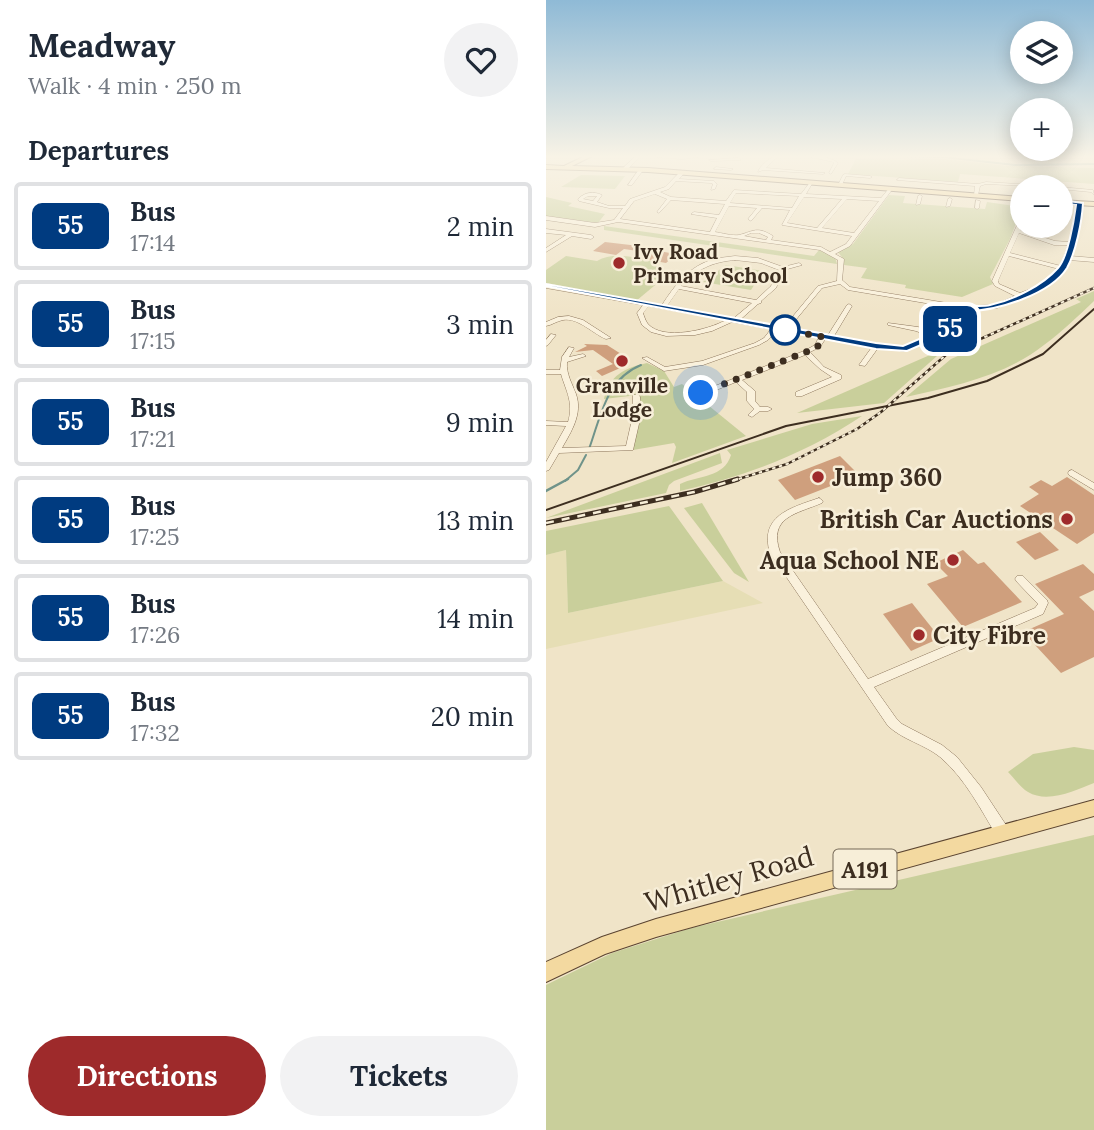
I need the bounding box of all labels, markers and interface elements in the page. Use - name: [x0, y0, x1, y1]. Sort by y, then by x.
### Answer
- map controls: [1010, 21, 1073, 238]
- button: layers: [1010, 21, 1073, 84]
- button: heart: [444, 23, 518, 97]
- text: Meadway: [28, 24, 175, 66]
- text: Walk · 4 min · 250 m: [28, 71, 241, 100]
- button: +: [1010, 98, 1073, 161]
- text: Departures: [28, 134, 169, 167]
- button: −: [1010, 175, 1073, 238]
- text: Bus: [130, 195, 176, 228]
- text: 55: [58, 210, 83, 241]
- text: 2 min: [447, 210, 514, 243]
- text: 17:14: [130, 228, 176, 257]
- place label: Ivy Road Primary School: [633, 238, 788, 289]
- marker: Ivy Road Primary School: [611, 255, 627, 271]
- text: Bus: [130, 293, 176, 326]
- line badge: 55: [918, 306, 982, 352]
- text: 55: [58, 308, 83, 339]
- text: 3 min: [446, 308, 514, 341]
- text: 55: [937, 313, 963, 344]
- unlabelled marker: [770, 315, 800, 345]
- text: 17:15: [130, 326, 176, 355]
- marker: Granville Lodge: [614, 353, 630, 369]
- place label: Granville Lodge: [576, 372, 668, 423]
- your location: [683, 375, 718, 410]
- text: Bus: [130, 391, 176, 424]
- text: 55: [58, 406, 83, 437]
- text: 9 min: [446, 406, 514, 439]
- text: 17:21: [130, 424, 175, 453]
- place label: Jump 360: [832, 462, 942, 493]
- marker: Jump 360: [810, 469, 826, 485]
- text: Bus: [130, 489, 176, 522]
- text: 55: [58, 504, 83, 535]
- text: 13 min: [437, 504, 514, 537]
- place label: British Car Auctions: [820, 504, 1053, 535]
- marker: British Car Auctions: [1059, 511, 1075, 527]
- text: 17:25: [130, 522, 180, 551]
- place label: Aqua School NE: [760, 545, 939, 576]
- marker: Aqua School NE: [945, 552, 961, 568]
- text: Bus: [130, 587, 176, 620]
- text: 55: [58, 602, 83, 633]
- text: 14 min: [437, 602, 514, 635]
- text: 17:26: [130, 620, 180, 649]
- place label: City Fibre: [933, 620, 1046, 651]
- marker: City Fibre: [911, 627, 927, 643]
- text: Bus: [130, 685, 176, 718]
- text: 55: [58, 700, 83, 731]
- text: 20 min: [431, 700, 514, 733]
- text: 17:32: [130, 718, 180, 747]
- street label: Whitley Road: [640, 838, 818, 920]
- road number: A191: [834, 849, 896, 888]
- button: Directions: [28, 1036, 266, 1116]
- button: Tickets: [280, 1036, 518, 1116]

